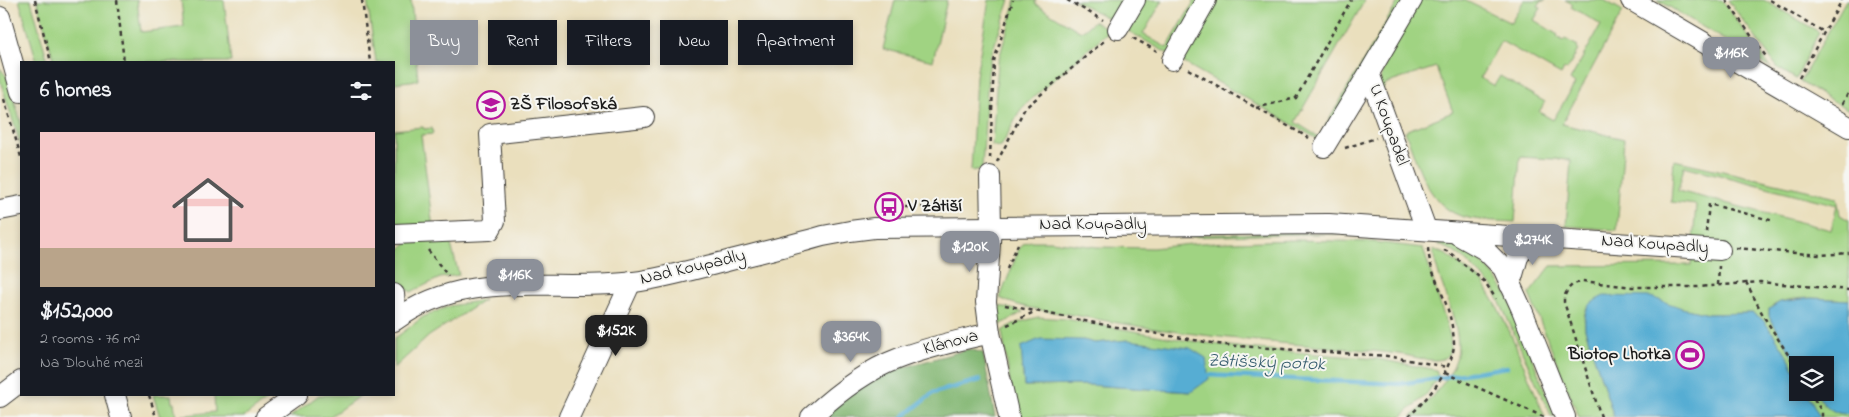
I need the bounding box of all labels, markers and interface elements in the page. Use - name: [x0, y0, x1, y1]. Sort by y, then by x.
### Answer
- chip: Buy: [410, 20, 478, 65]
- chip: Rent: [488, 20, 557, 65]
- chip: Filters: [567, 20, 650, 65]
- chip: New: [660, 20, 728, 65]
- chip: Apartment: [738, 20, 853, 65]
- pin: $116K: [1696, 36, 1766, 79]
- text: $116K: [1714, 41, 1748, 65]
- text: 6 homes: [40, 76, 112, 106]
- icon: filters: [347, 77, 375, 105]
- street label: U Koupadel: [1361, 81, 1415, 169]
- school or university icon: ZŠ Filosofská: [476, 90, 506, 120]
- place label: ZŠ Filosofská: [510, 92, 617, 118]
- icon: home: [163, 165, 253, 255]
- bus stop icon: V Zátiší: [874, 192, 904, 222]
- place label: V Zátiší: [907, 194, 963, 220]
- street label: Nad Koupadly: [1039, 212, 1147, 238]
- pin: $274K: [1498, 224, 1568, 266]
- text: $274K: [1514, 228, 1552, 252]
- street label: Nad Koupadly: [1600, 228, 1710, 262]
- pin: $120K: [935, 230, 1005, 273]
- text: $120K: [951, 235, 989, 259]
- street label: Nad Koupadly: [638, 243, 748, 293]
- pin: $116K: [480, 258, 550, 301]
- text: $116K: [498, 263, 532, 287]
- text: $152,000: [40, 297, 113, 327]
- pin: $152K: [581, 314, 651, 357]
- text: $152K: [596, 319, 636, 343]
- pin: $364K: [816, 320, 886, 363]
- street label: Klánova: [921, 323, 981, 363]
- text: $364K: [832, 325, 870, 349]
- text: 2 rooms · 76 m²: [40, 327, 140, 351]
- sports icon: Biotop Lhotka: [1675, 340, 1705, 370]
- place label: Biotop Lhotka: [1567, 342, 1671, 368]
- water label: Zátišský potok: [1207, 347, 1326, 379]
- text: Na Dlouhé mezi: [40, 351, 143, 375]
- map controls: [1789, 356, 1834, 401]
- button: layers: [1789, 356, 1834, 401]

